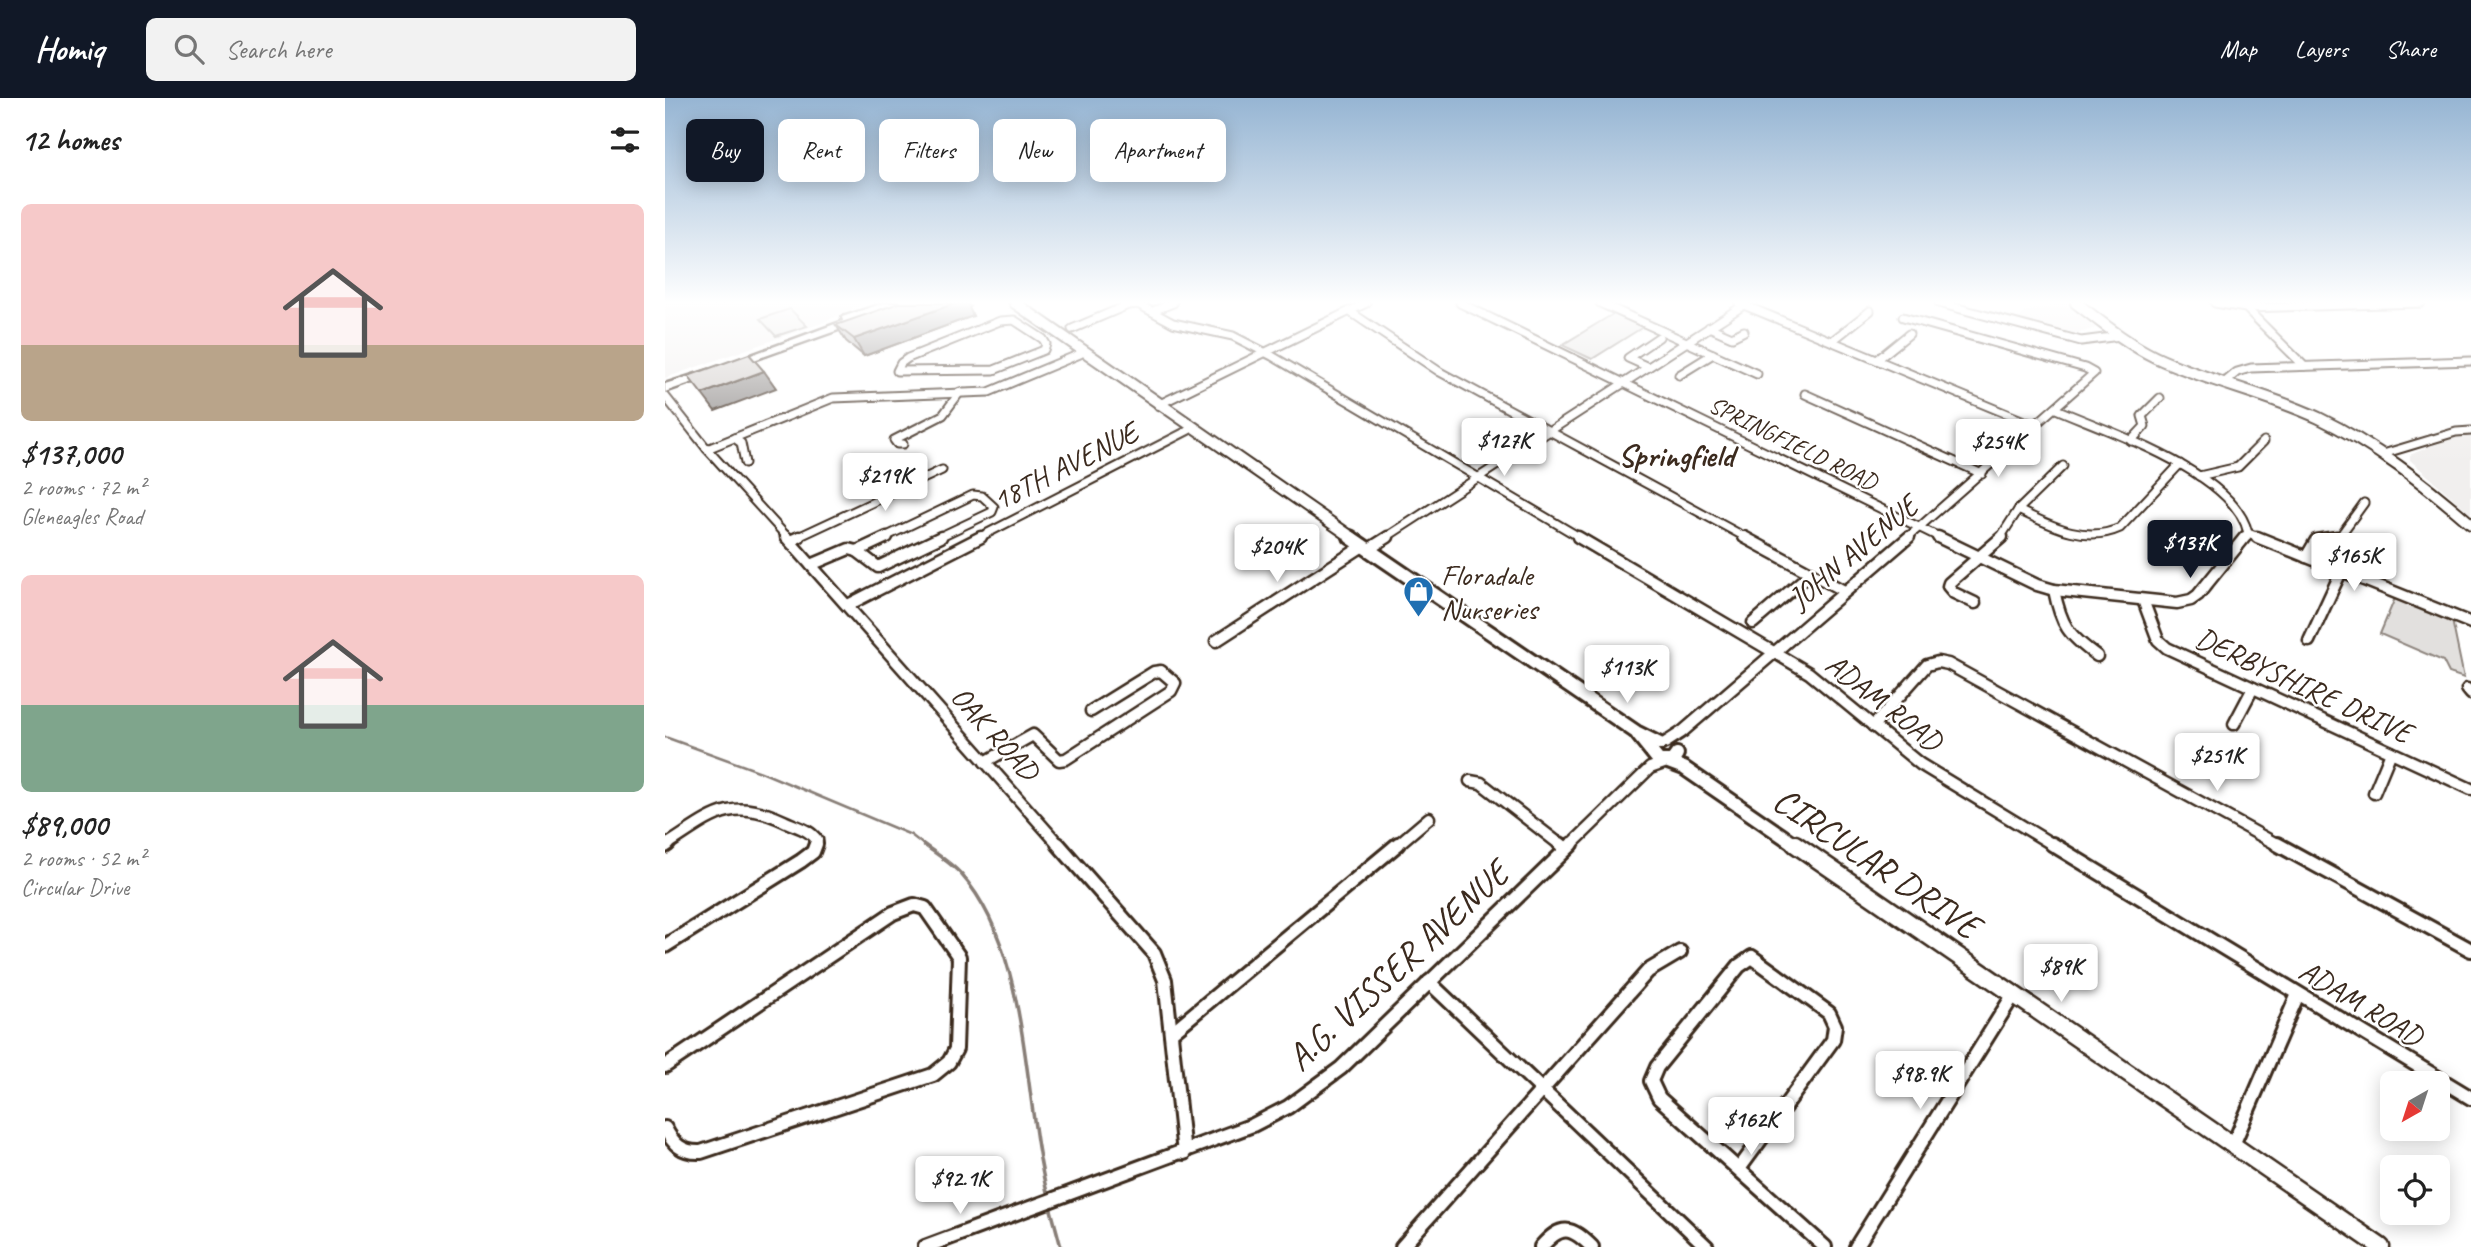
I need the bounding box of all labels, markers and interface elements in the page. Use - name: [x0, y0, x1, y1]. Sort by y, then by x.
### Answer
- search box: [146, 18, 636, 81]
- text: Homiq: [35, 28, 104, 70]
- icon: search: [170, 30, 208, 68]
- text: Search here: [226, 33, 331, 66]
- text: Map: [2220, 34, 2257, 64]
- text: Layers: [2295, 34, 2348, 64]
- text: Share: [2386, 34, 2436, 64]
- chip: Buy: [686, 119, 764, 182]
- chip: Rent: [778, 119, 865, 182]
- chip: Filters: [879, 119, 979, 182]
- chip: New: [993, 119, 1076, 182]
- chip: Apartment: [1090, 119, 1226, 182]
- text: 12 homes: [21, 121, 119, 159]
- icon: filters: [606, 121, 644, 159]
- icon: home: [270, 250, 396, 376]
- street label: SPRINGFIELD ROAD: [1704, 389, 1884, 498]
- street label: 18TH AVENUE: [986, 411, 1148, 519]
- pin: $127K: [1455, 418, 1553, 478]
- pin: $254K: [1949, 420, 2047, 479]
- text: $127K: [1478, 426, 1531, 455]
- text: $254K: [1972, 427, 2024, 456]
- text: $137,000: [21, 435, 121, 473]
- district label: Springfield: [1618, 435, 1739, 476]
- pin: $219K: [836, 454, 934, 513]
- text: $219K: [859, 461, 911, 490]
- text: 2 rooms · 72 m²: [21, 473, 145, 502]
- street label: JOHN AVENUE: [1779, 485, 1928, 618]
- text: Gleneagles Road: [21, 502, 143, 531]
- pin: $137K: [2141, 520, 2239, 580]
- pin: $204K: [1228, 524, 1326, 584]
- text: $137K: [2164, 528, 2217, 557]
- text: $204K: [1250, 532, 1304, 561]
- pin: $165K: [2305, 533, 2403, 593]
- text: $165K: [2327, 541, 2381, 570]
- place label: Floradale Nurseries: [1441, 556, 1540, 628]
- shop icon: Floradale Nurseries: [1401, 575, 1435, 619]
- street label: DERBYSHIRE DRIVE: [2190, 618, 2421, 753]
- icon: home: [270, 621, 396, 747]
- street label: ADAM ROAD: [1818, 645, 1952, 761]
- pin: $113K: [1578, 646, 1676, 705]
- text: $113K: [1600, 653, 1654, 682]
- street label: OAK ROAD: [943, 678, 1049, 790]
- pin: $251K: [2168, 734, 2266, 793]
- text: $251K: [2191, 741, 2243, 770]
- street label: CIRCULAR DRIVE: [1764, 776, 1993, 952]
- text: $89,000: [21, 806, 108, 844]
- text: 2 rooms · 52 m²: [21, 844, 145, 873]
- street label: A.G. VISSER AVENUE: [1276, 847, 1522, 1081]
- text: Circular Drive: [21, 873, 129, 902]
- pin: $89K: [2020, 944, 2102, 1004]
- street label: ADAM ROAD: [2292, 951, 2432, 1056]
- text: $89K: [2040, 952, 2082, 981]
- pin: $98.9K: [1863, 1052, 1977, 1111]
- text: $98.9K: [1891, 1059, 1949, 1088]
- north arrow: [2380, 1071, 2450, 1141]
- map controls: [2380, 1071, 2450, 1225]
- pin: $162K: [1702, 1098, 1800, 1157]
- text: $162K: [1724, 1105, 1778, 1134]
- button: locate: [2380, 1155, 2450, 1225]
- pin: $92.1K: [903, 1156, 1017, 1216]
- text: $92.1K: [931, 1164, 989, 1193]

